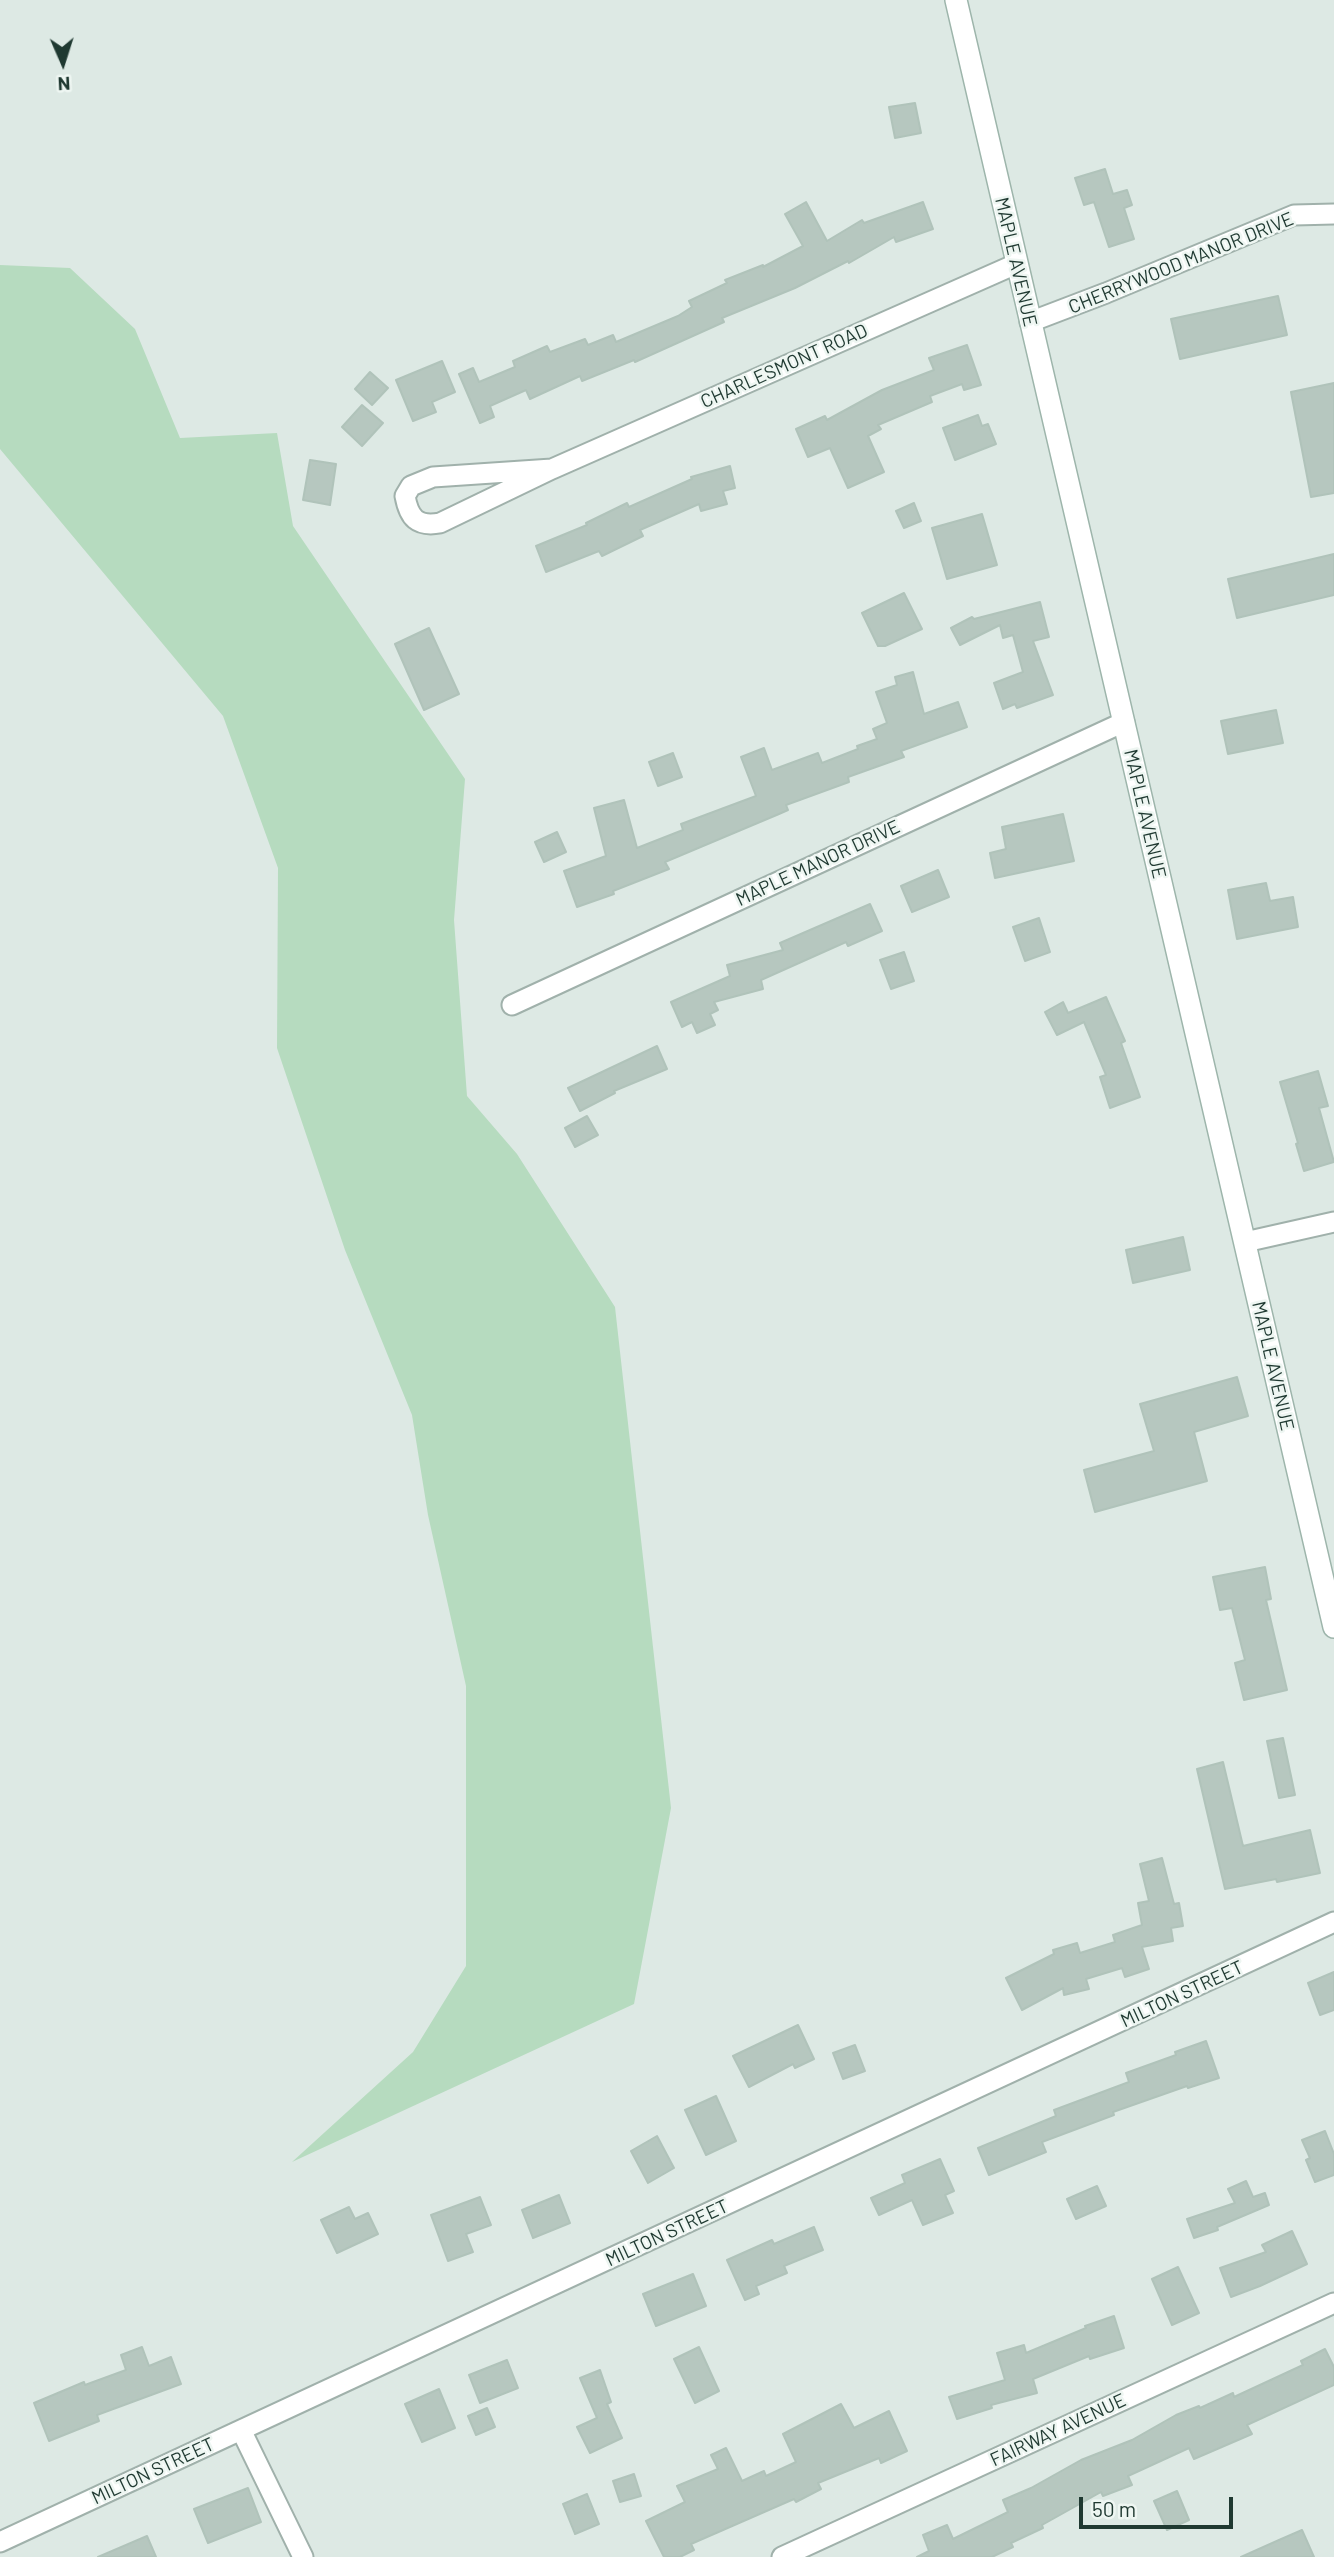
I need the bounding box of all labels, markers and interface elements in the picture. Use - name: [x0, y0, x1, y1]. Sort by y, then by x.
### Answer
- north arrow: [28, 28, 98, 98]
- text: N: [57, 73, 71, 96]
- street label: MAPLE AVENUE: [990, 195, 1042, 329]
- street label: CHERRYWOOD MANOR DRIVE: [1065, 207, 1297, 319]
- street label: CHARLESMONT ROAD: [697, 319, 871, 413]
- street label: MAPLE AVENUE: [1119, 747, 1171, 881]
- street label: MAPLE MANOR DRIVE: [732, 815, 904, 911]
- street label: MAPLE AVENUE: [1247, 1299, 1299, 1433]
- street label: MILTON STREET: [1117, 1956, 1247, 2032]
- street label: MILTON STREET: [602, 2195, 732, 2271]
- street label: FAIRWAY AVENUE: [987, 2389, 1129, 2471]
- street label: MILTON STREET: [88, 2433, 218, 2509]
- scale bar: [1082, 2484, 1236, 2528]
- text: 50 m: [1092, 2496, 1136, 2521]

